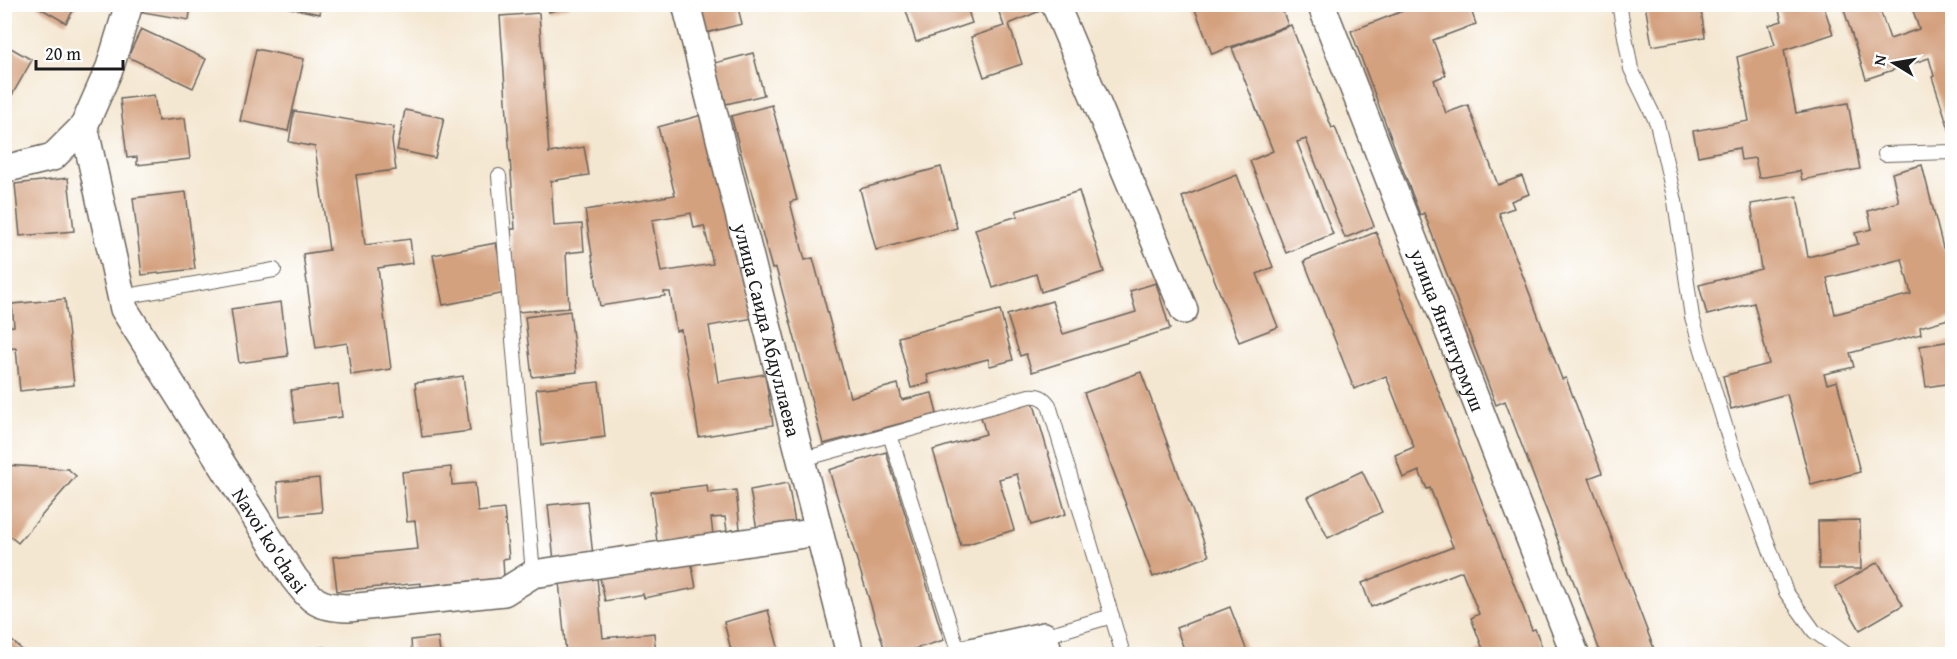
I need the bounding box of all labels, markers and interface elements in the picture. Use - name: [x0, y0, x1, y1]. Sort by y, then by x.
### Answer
- scale bar: [36, 33, 123, 71]
- north arrow: [1864, 33, 1924, 93]
- text: 20 m: [45, 40, 81, 67]
- text: N: [1866, 52, 1892, 68]
- street label: улица Саида Абдуллаева: [727, 219, 809, 440]
- street label: улица Янгитурмуш: [1403, 243, 1493, 416]
- street label: Navoi ko'chasi: [226, 482, 315, 600]

